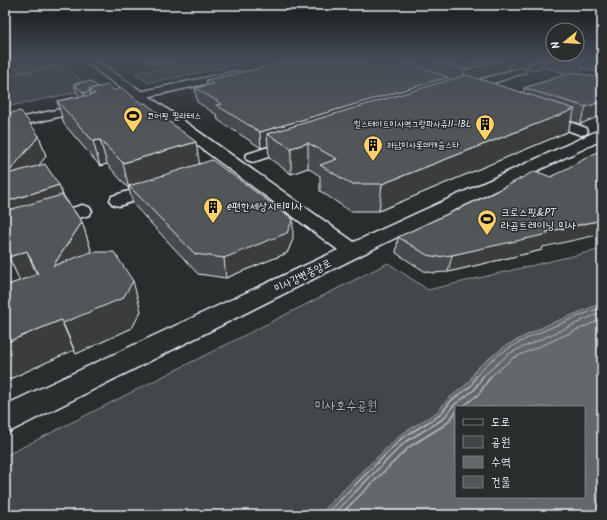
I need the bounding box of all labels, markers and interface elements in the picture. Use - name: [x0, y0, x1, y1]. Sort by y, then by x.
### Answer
- north arrow: [545, 22, 585, 62]
- text: N: [547, 39, 566, 51]
- sports icon: 코어핏 필라테스: [122, 105, 144, 133]
- place label: 코어핏 필라테스: [147, 109, 201, 124]
- building icon: 힐스테이트미사역그랑파사쥬11-1BL: [474, 113, 496, 141]
- place label: 힐스테이트미사역그랑파사쥬11-1BL: [354, 117, 471, 132]
- building icon: 하남미사롯데캐슬스타: [362, 134, 384, 162]
- place label: 하남미사롯데캐슬스타: [387, 138, 460, 153]
- building icon: e편한세상시티미사: [202, 196, 224, 224]
- place label: e편한세상시티미사: [227, 198, 303, 216]
- place label: 크로스핏&PT 라곰트레이닝 미사: [501, 204, 576, 235]
- sports icon: 크로스핏&PT 라곰트레이닝 미사: [476, 208, 498, 236]
- street label: 미사강변중앙로: [271, 254, 335, 298]
- park label: 미사호수공원: [315, 396, 377, 417]
- legend: [455, 406, 585, 498]
- text: 도로: [491, 413, 510, 432]
- text: 공원: [491, 433, 510, 452]
- text: 수역: [491, 453, 511, 472]
- text: 건물: [491, 473, 511, 492]

